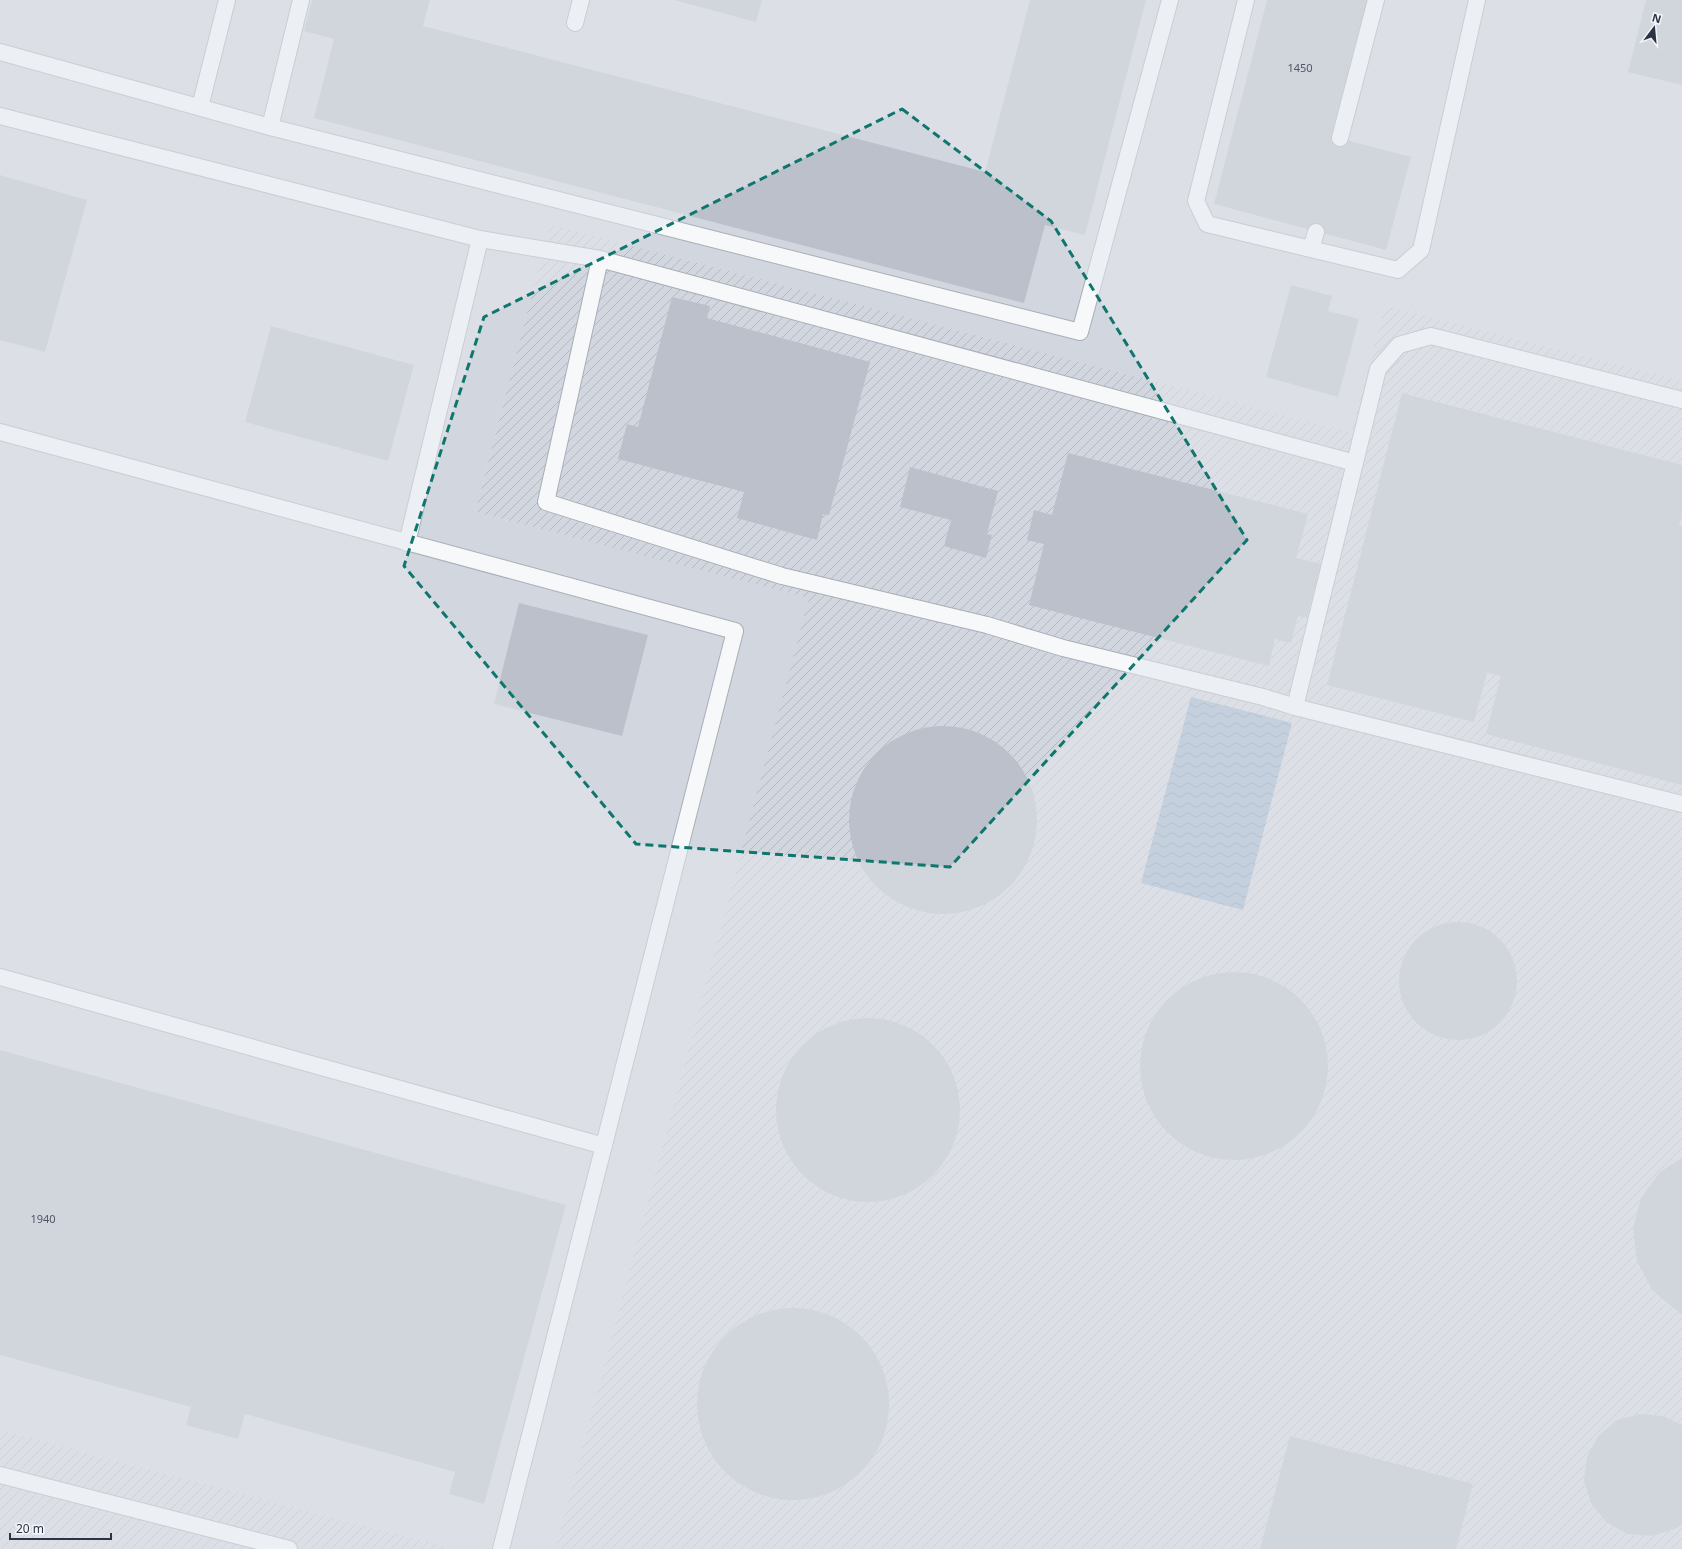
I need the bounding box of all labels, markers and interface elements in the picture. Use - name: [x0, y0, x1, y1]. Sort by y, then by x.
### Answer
- north arrow: [1634, 8, 1674, 48]
- text: N: [1651, 9, 1663, 26]
- house number: 1450: [1287, 60, 1313, 75]
- house number: 1940: [30, 1211, 56, 1226]
- scale bar: [10, 1515, 111, 1541]
- text: 20 m: [16, 1520, 44, 1537]

